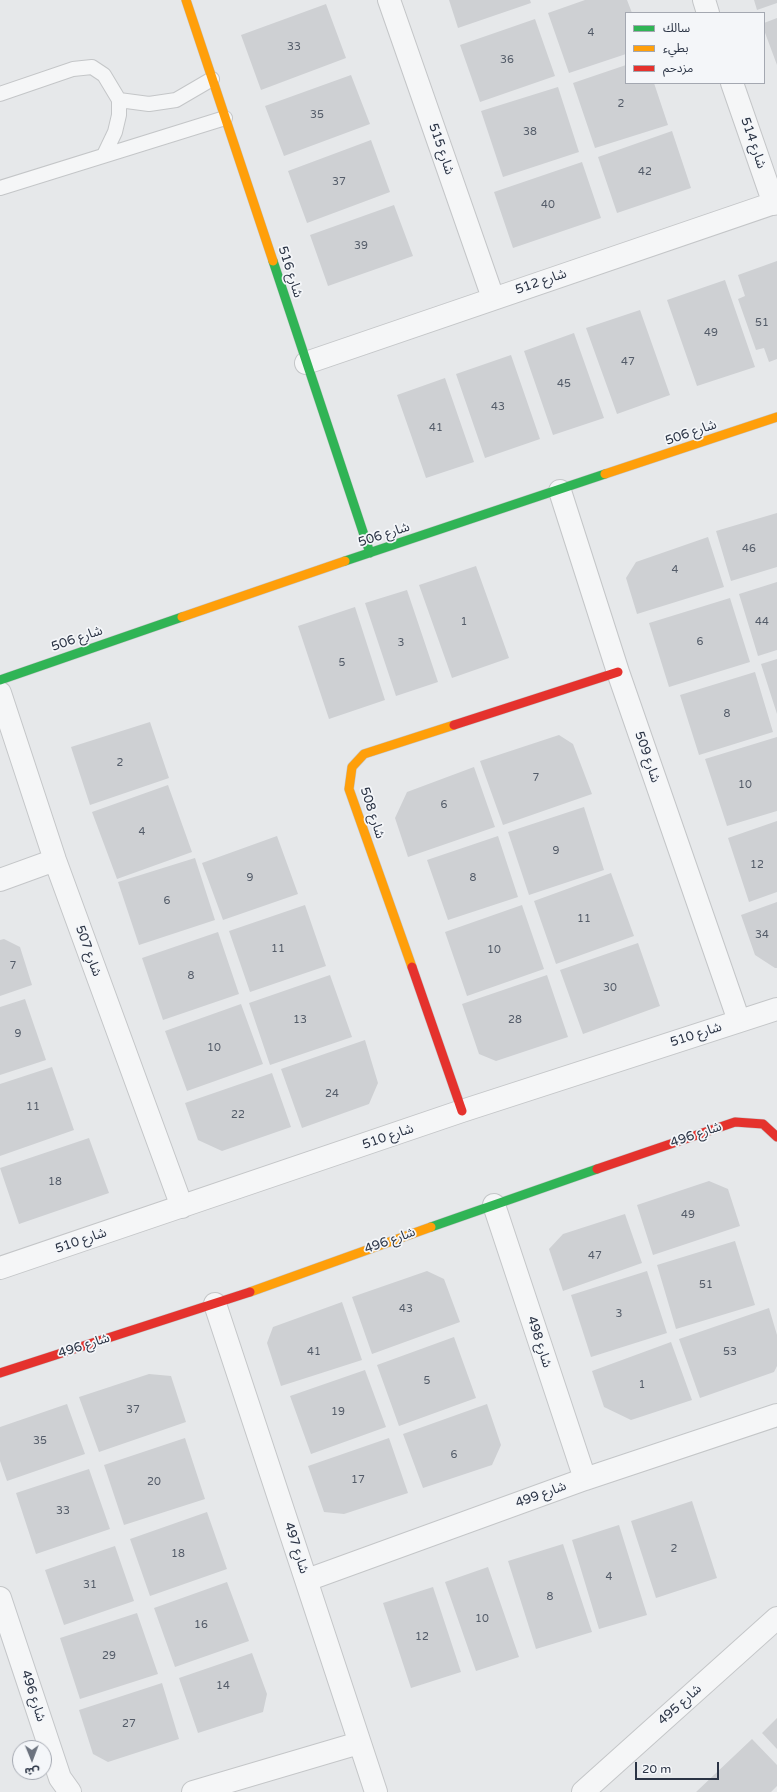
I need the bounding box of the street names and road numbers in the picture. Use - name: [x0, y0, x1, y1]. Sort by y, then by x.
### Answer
- street label: شارع 514: [737, 115, 769, 171]
- street label: شارع 515: [425, 121, 457, 177]
- street label: شارع 516: [274, 244, 306, 300]
- street label: شارع 512: [513, 266, 569, 298]
- street label: شارع 506: [663, 417, 719, 449]
- street label: شارع 506: [356, 519, 412, 551]
- street label: شارع 506: [49, 623, 105, 655]
- street label: شارع 509: [631, 729, 663, 785]
- street label: شارع 508: [356, 785, 388, 841]
- street label: شارع 507: [72, 923, 104, 979]
- street label: شارع 510: [668, 1019, 724, 1051]
- street label: شارع 496: [668, 1119, 724, 1151]
- street label: شارع 510: [360, 1121, 416, 1153]
- street label: شارع 510: [53, 1225, 109, 1257]
- street label: شارع 496: [362, 1225, 418, 1257]
- street label: شارع 498: [523, 1314, 555, 1370]
- street label: شارع 496: [56, 1330, 112, 1362]
- street label: شارع 499: [513, 1479, 569, 1511]
- street label: شارع 497: [280, 1520, 312, 1576]
- street label: شارع 496: [17, 1668, 49, 1724]
- street label: شارع 495: [655, 1681, 705, 1729]

